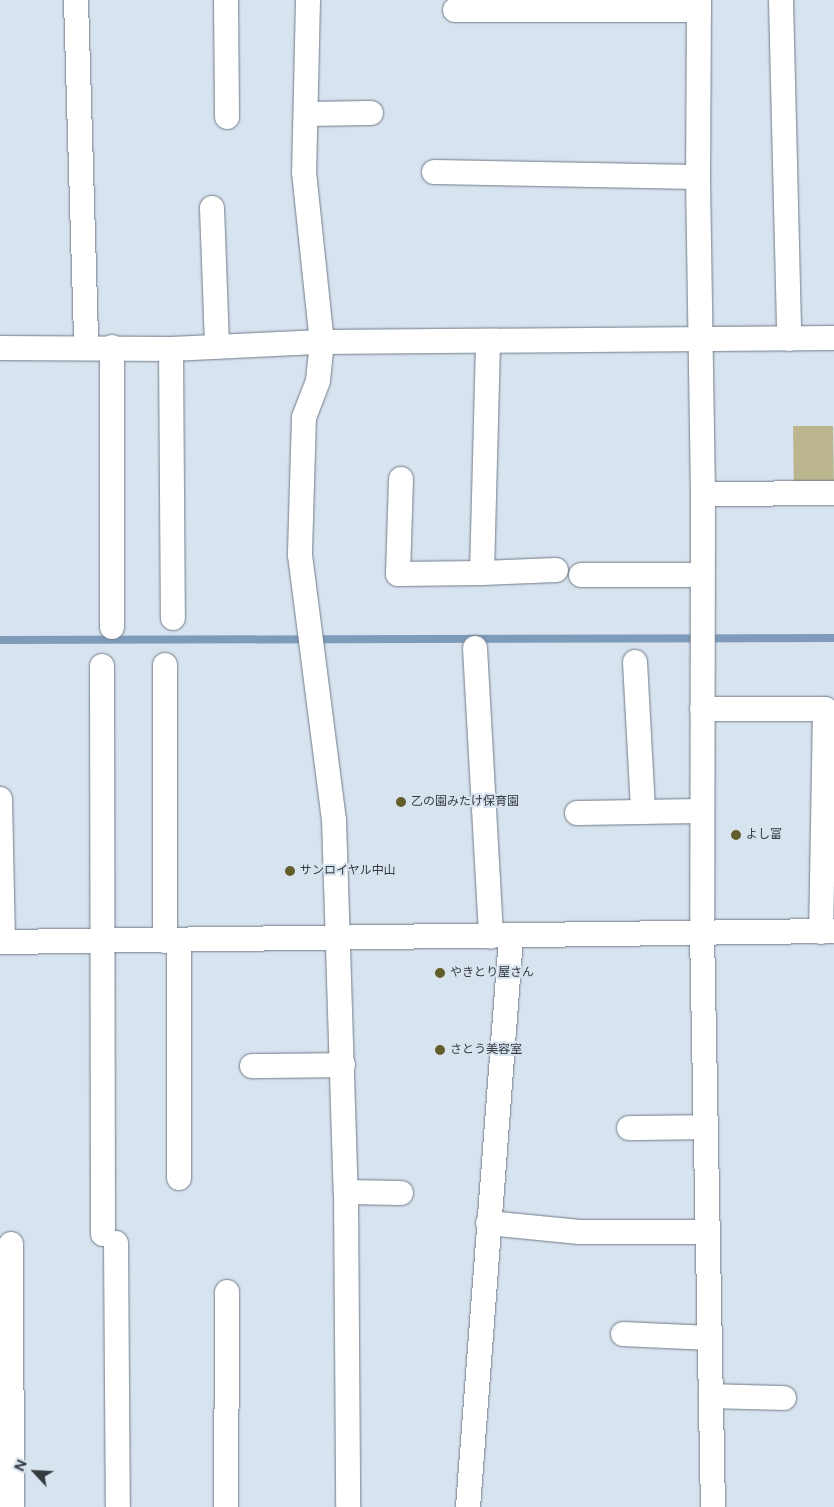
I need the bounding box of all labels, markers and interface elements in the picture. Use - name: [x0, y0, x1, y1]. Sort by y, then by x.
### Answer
- place label: 乙の園みたけ保育園: [411, 795, 519, 809]
- marker: 乙の園みたけ保育園: [395, 796, 407, 808]
- place label: よし富: [746, 828, 782, 842]
- marker: よし富: [730, 829, 742, 841]
- place label: サンロイヤル中山: [300, 864, 396, 878]
- marker: サンロイヤル中山: [284, 865, 296, 877]
- place label: やきとり屋さん: [450, 966, 534, 980]
- marker: やきとり屋さん: [434, 967, 446, 979]
- place label: さとう美容室: [450, 1043, 522, 1057]
- marker: さとう美容室: [434, 1044, 446, 1056]
- north arrow: [10, 1447, 60, 1497]
- text: N: [11, 1457, 31, 1474]

